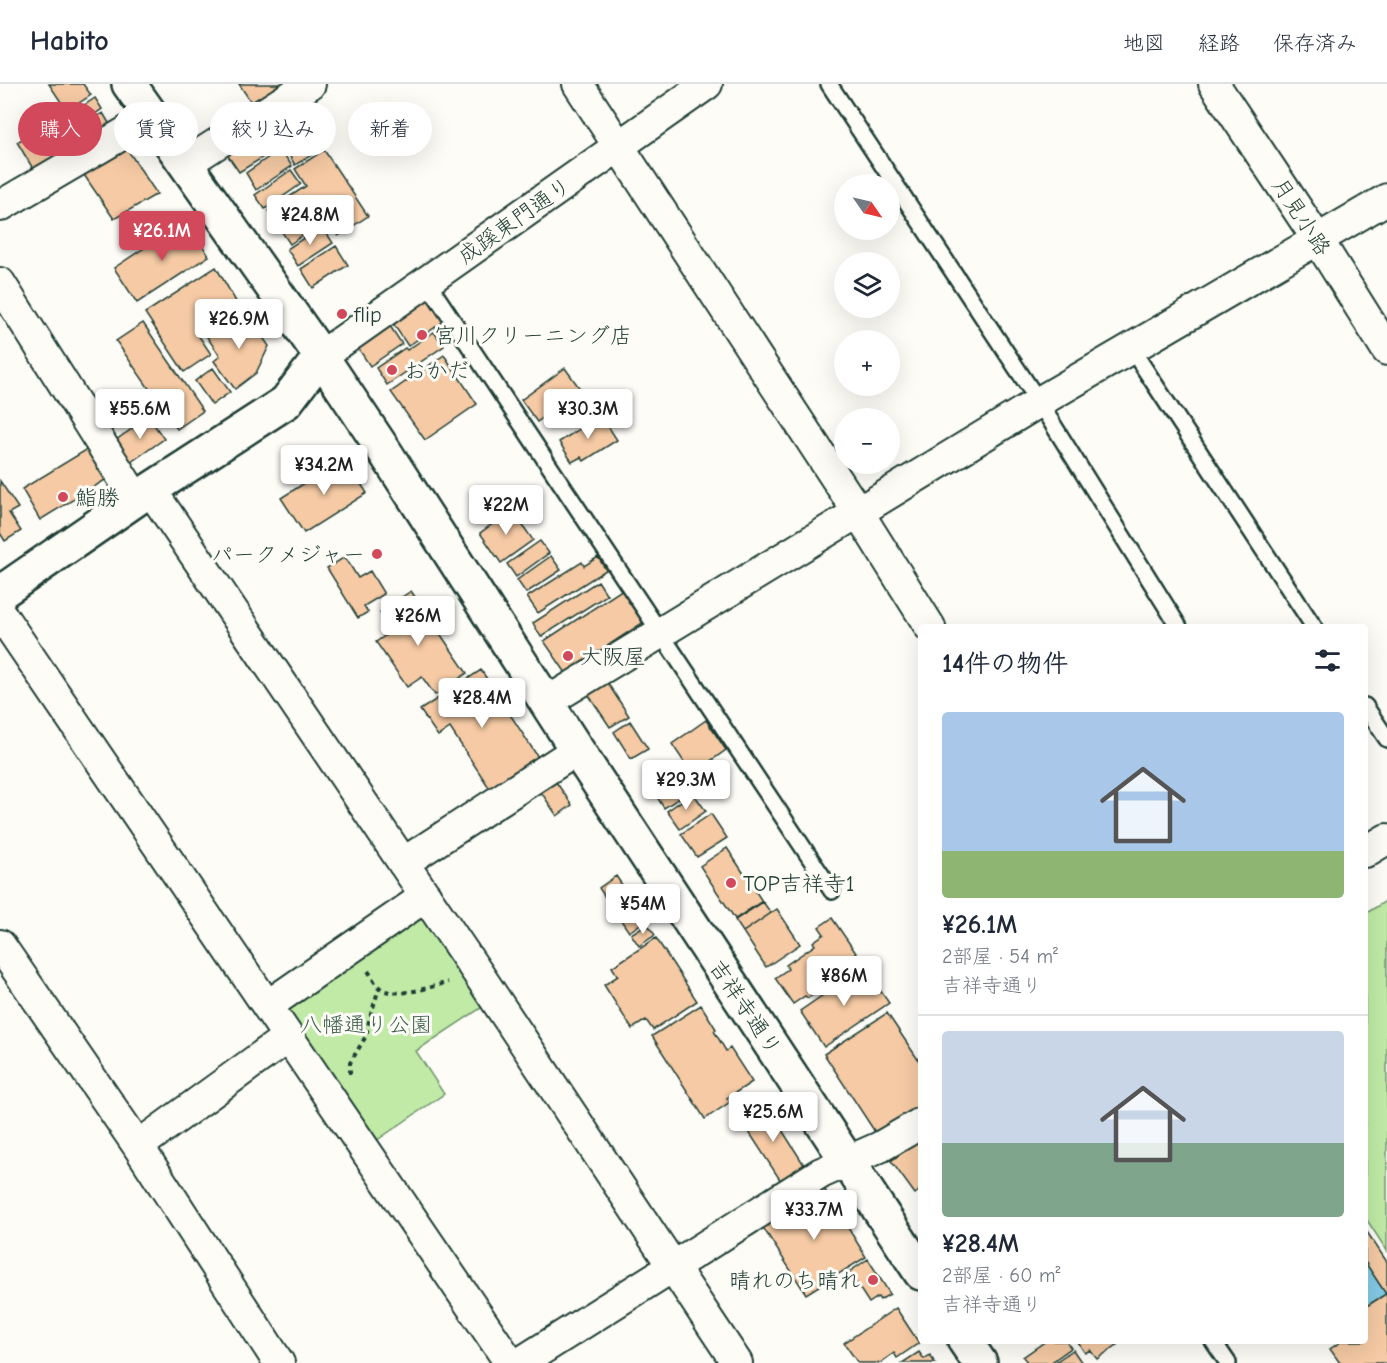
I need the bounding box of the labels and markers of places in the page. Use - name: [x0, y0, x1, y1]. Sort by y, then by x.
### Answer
- pin: ¥24.8M: [261, 195, 359, 246]
- pin: ¥26.1M: [113, 211, 211, 262]
- pin: ¥26.9M: [190, 299, 288, 350]
- place label: flip: [353, 302, 382, 328]
- marker: flip: [335, 307, 349, 321]
- place label: 宮川クリーニング店: [434, 323, 632, 349]
- marker: 宮川クリーニング店: [415, 328, 429, 342]
- place label: おかだ: [404, 358, 470, 384]
- marker: おかだ: [385, 363, 399, 377]
- pin: ¥55.6M: [91, 389, 189, 440]
- pin: ¥30.3M: [539, 389, 637, 440]
- pin: ¥34.2M: [275, 445, 373, 496]
- place label: 鮨勝: [75, 485, 119, 511]
- pin: ¥22M: [470, 485, 542, 536]
- marker: 鮨勝: [56, 490, 70, 504]
- place label: パークメジャー: [211, 542, 365, 568]
- marker: パークメジャー: [370, 547, 384, 561]
- pin: ¥26M: [382, 596, 454, 647]
- place label: 大阪屋: [580, 644, 646, 670]
- marker: 大阪屋: [561, 649, 575, 663]
- pin: ¥28.4M: [433, 678, 531, 729]
- pin: ¥29.3M: [637, 760, 735, 811]
- place label: TOP吉祥寺1: [743, 871, 854, 897]
- marker: TOP吉祥寺1: [724, 876, 738, 890]
- pin: ¥54M: [607, 884, 679, 935]
- pin: ¥86M: [808, 956, 880, 1007]
- pin: ¥25.6M: [724, 1092, 822, 1143]
- pin: ¥33.7M: [765, 1190, 863, 1241]
- place label: 晴れのち晴れ: [729, 1268, 861, 1294]
- marker: 晴れのち晴れ: [866, 1273, 880, 1287]

